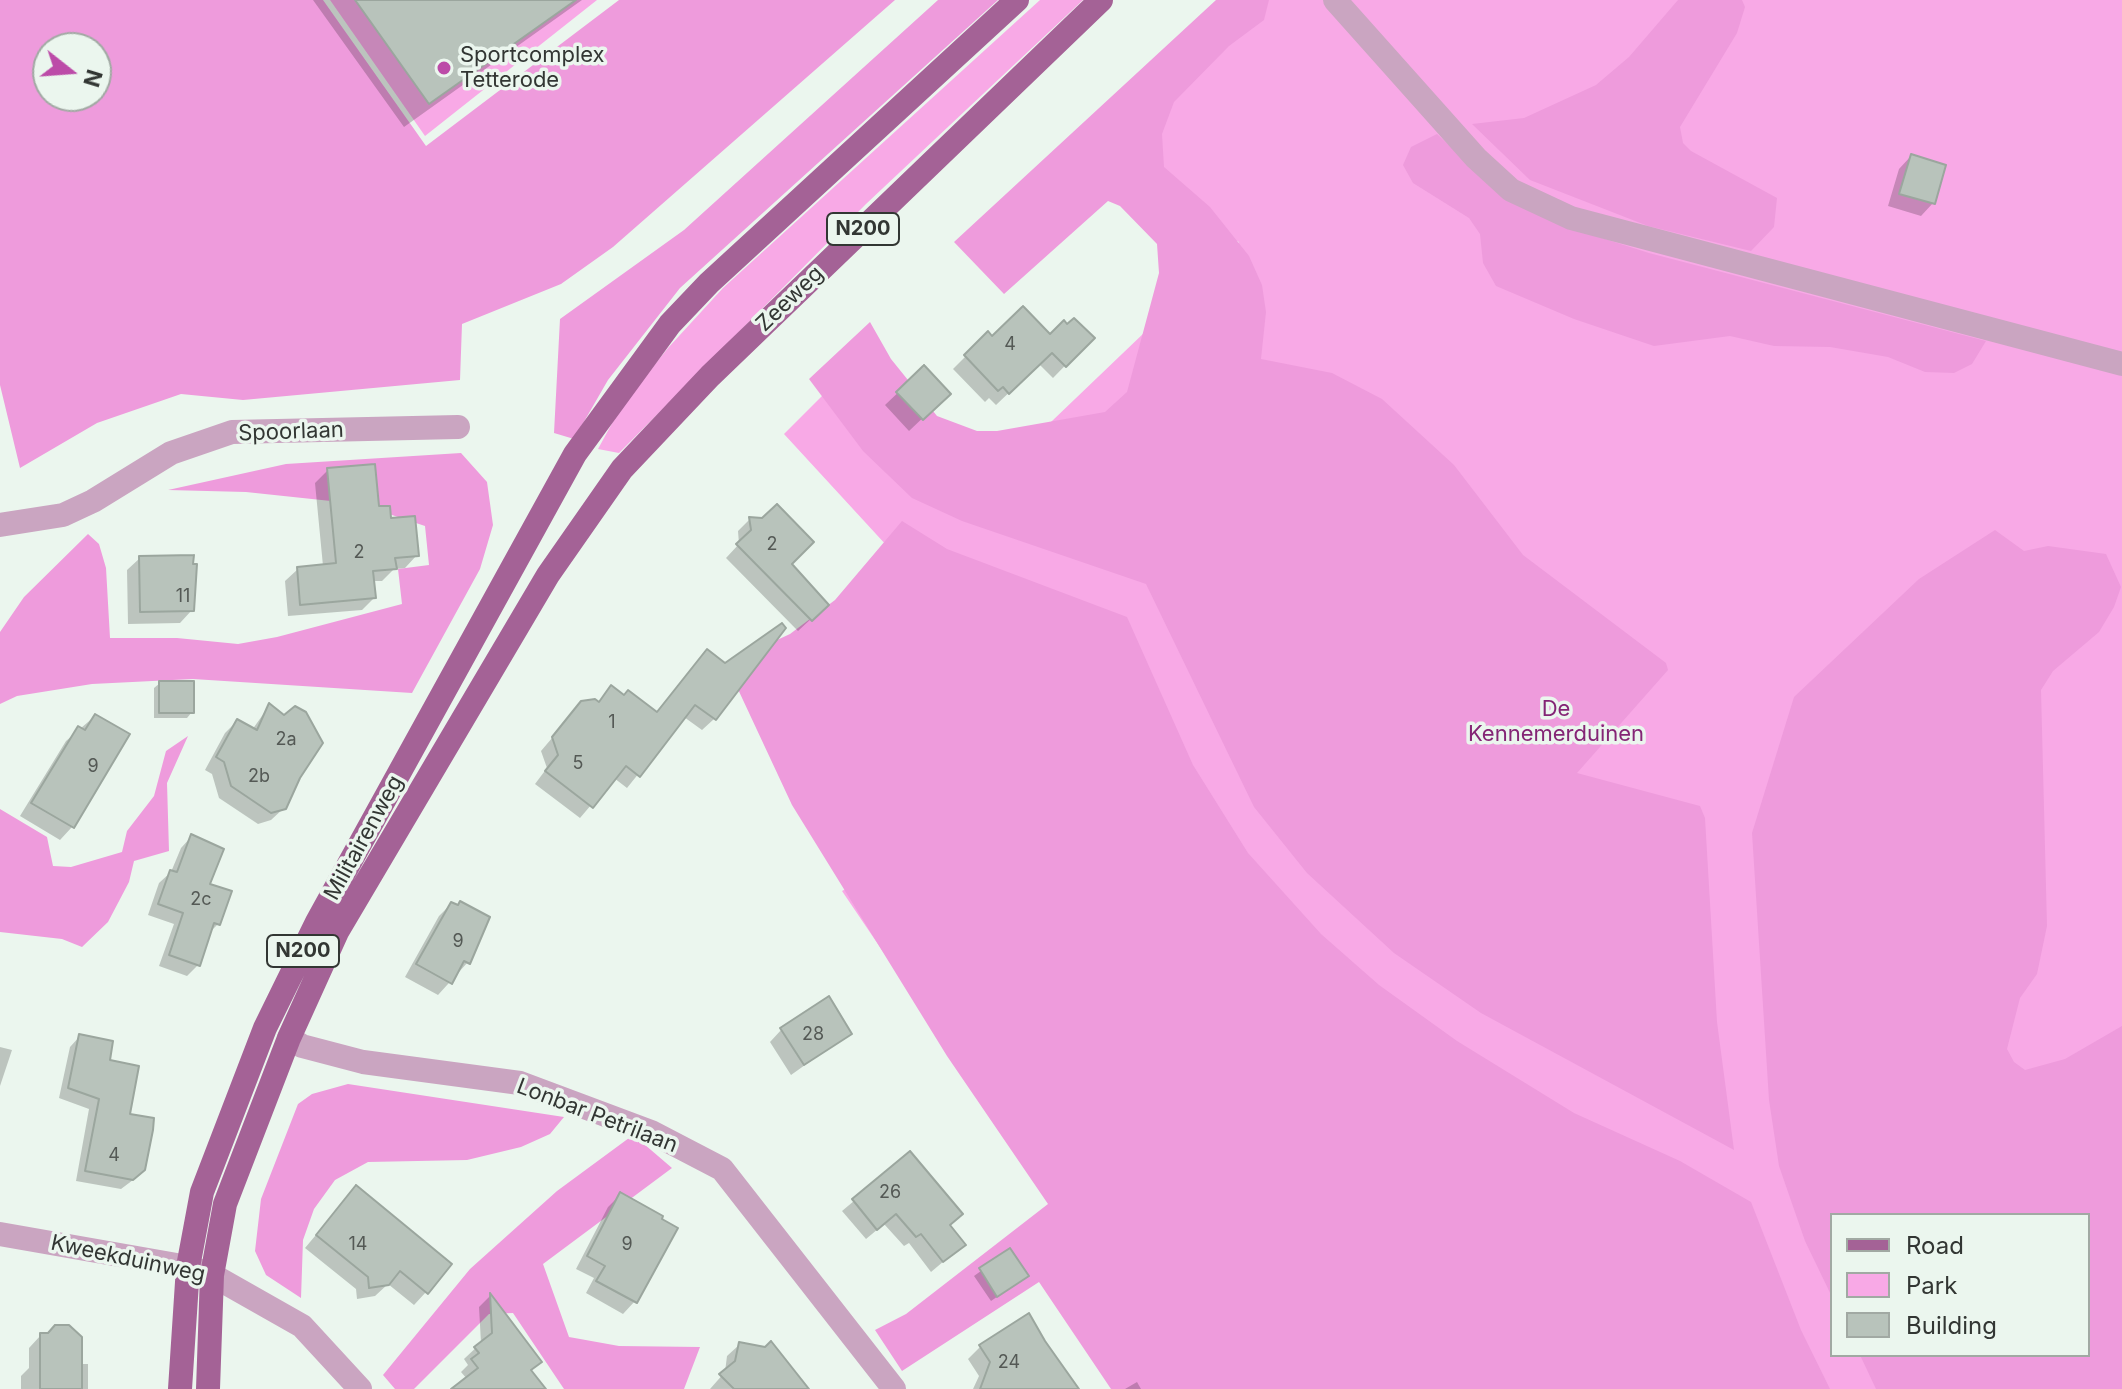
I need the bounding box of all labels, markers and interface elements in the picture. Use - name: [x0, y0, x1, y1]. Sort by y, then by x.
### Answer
- north arrow: [32, 32, 112, 112]
- place label: Sportcomplex Tetterode: [460, 42, 605, 94]
- marker: Sportcomplex Tetterode: [435, 59, 453, 77]
- text: N: [78, 67, 108, 90]
- road number: N200: [827, 213, 899, 245]
- street label: Zeeweg: [751, 261, 829, 337]
- house number: 4: [1004, 334, 1016, 356]
- street label: Spoorlaan: [238, 417, 344, 447]
- house number: 2: [767, 534, 777, 556]
- house number: 2: [354, 542, 364, 564]
- house number: 11: [176, 586, 190, 608]
- park label: De Kennemerduinen: [1468, 696, 1644, 748]
- house number: 1: [608, 712, 616, 734]
- house number: 2a: [275, 729, 297, 751]
- house number: 5: [573, 753, 583, 775]
- house number: 9: [87, 756, 99, 778]
- house number: 2b: [248, 766, 270, 788]
- street label: Militairenweg: [319, 771, 409, 905]
- house number: 2c: [190, 889, 212, 911]
- house number: 9: [452, 931, 464, 953]
- road number: N200: [267, 935, 339, 967]
- house number: 28: [802, 1024, 824, 1046]
- street label: Lonbar Petrilaan: [513, 1073, 681, 1159]
- house number: 4: [108, 1145, 120, 1167]
- house number: 26: [879, 1182, 901, 1204]
- legend: [1830, 1213, 2090, 1357]
- street label: Kweekduinweg: [48, 1230, 208, 1288]
- text: Road: [1906, 1231, 1964, 1260]
- house number: 14: [349, 1234, 367, 1256]
- house number: 9: [621, 1234, 633, 1256]
- text: Park: [1906, 1271, 1957, 1300]
- text: Building: [1906, 1311, 1997, 1340]
- house number: 24: [998, 1352, 1020, 1374]

